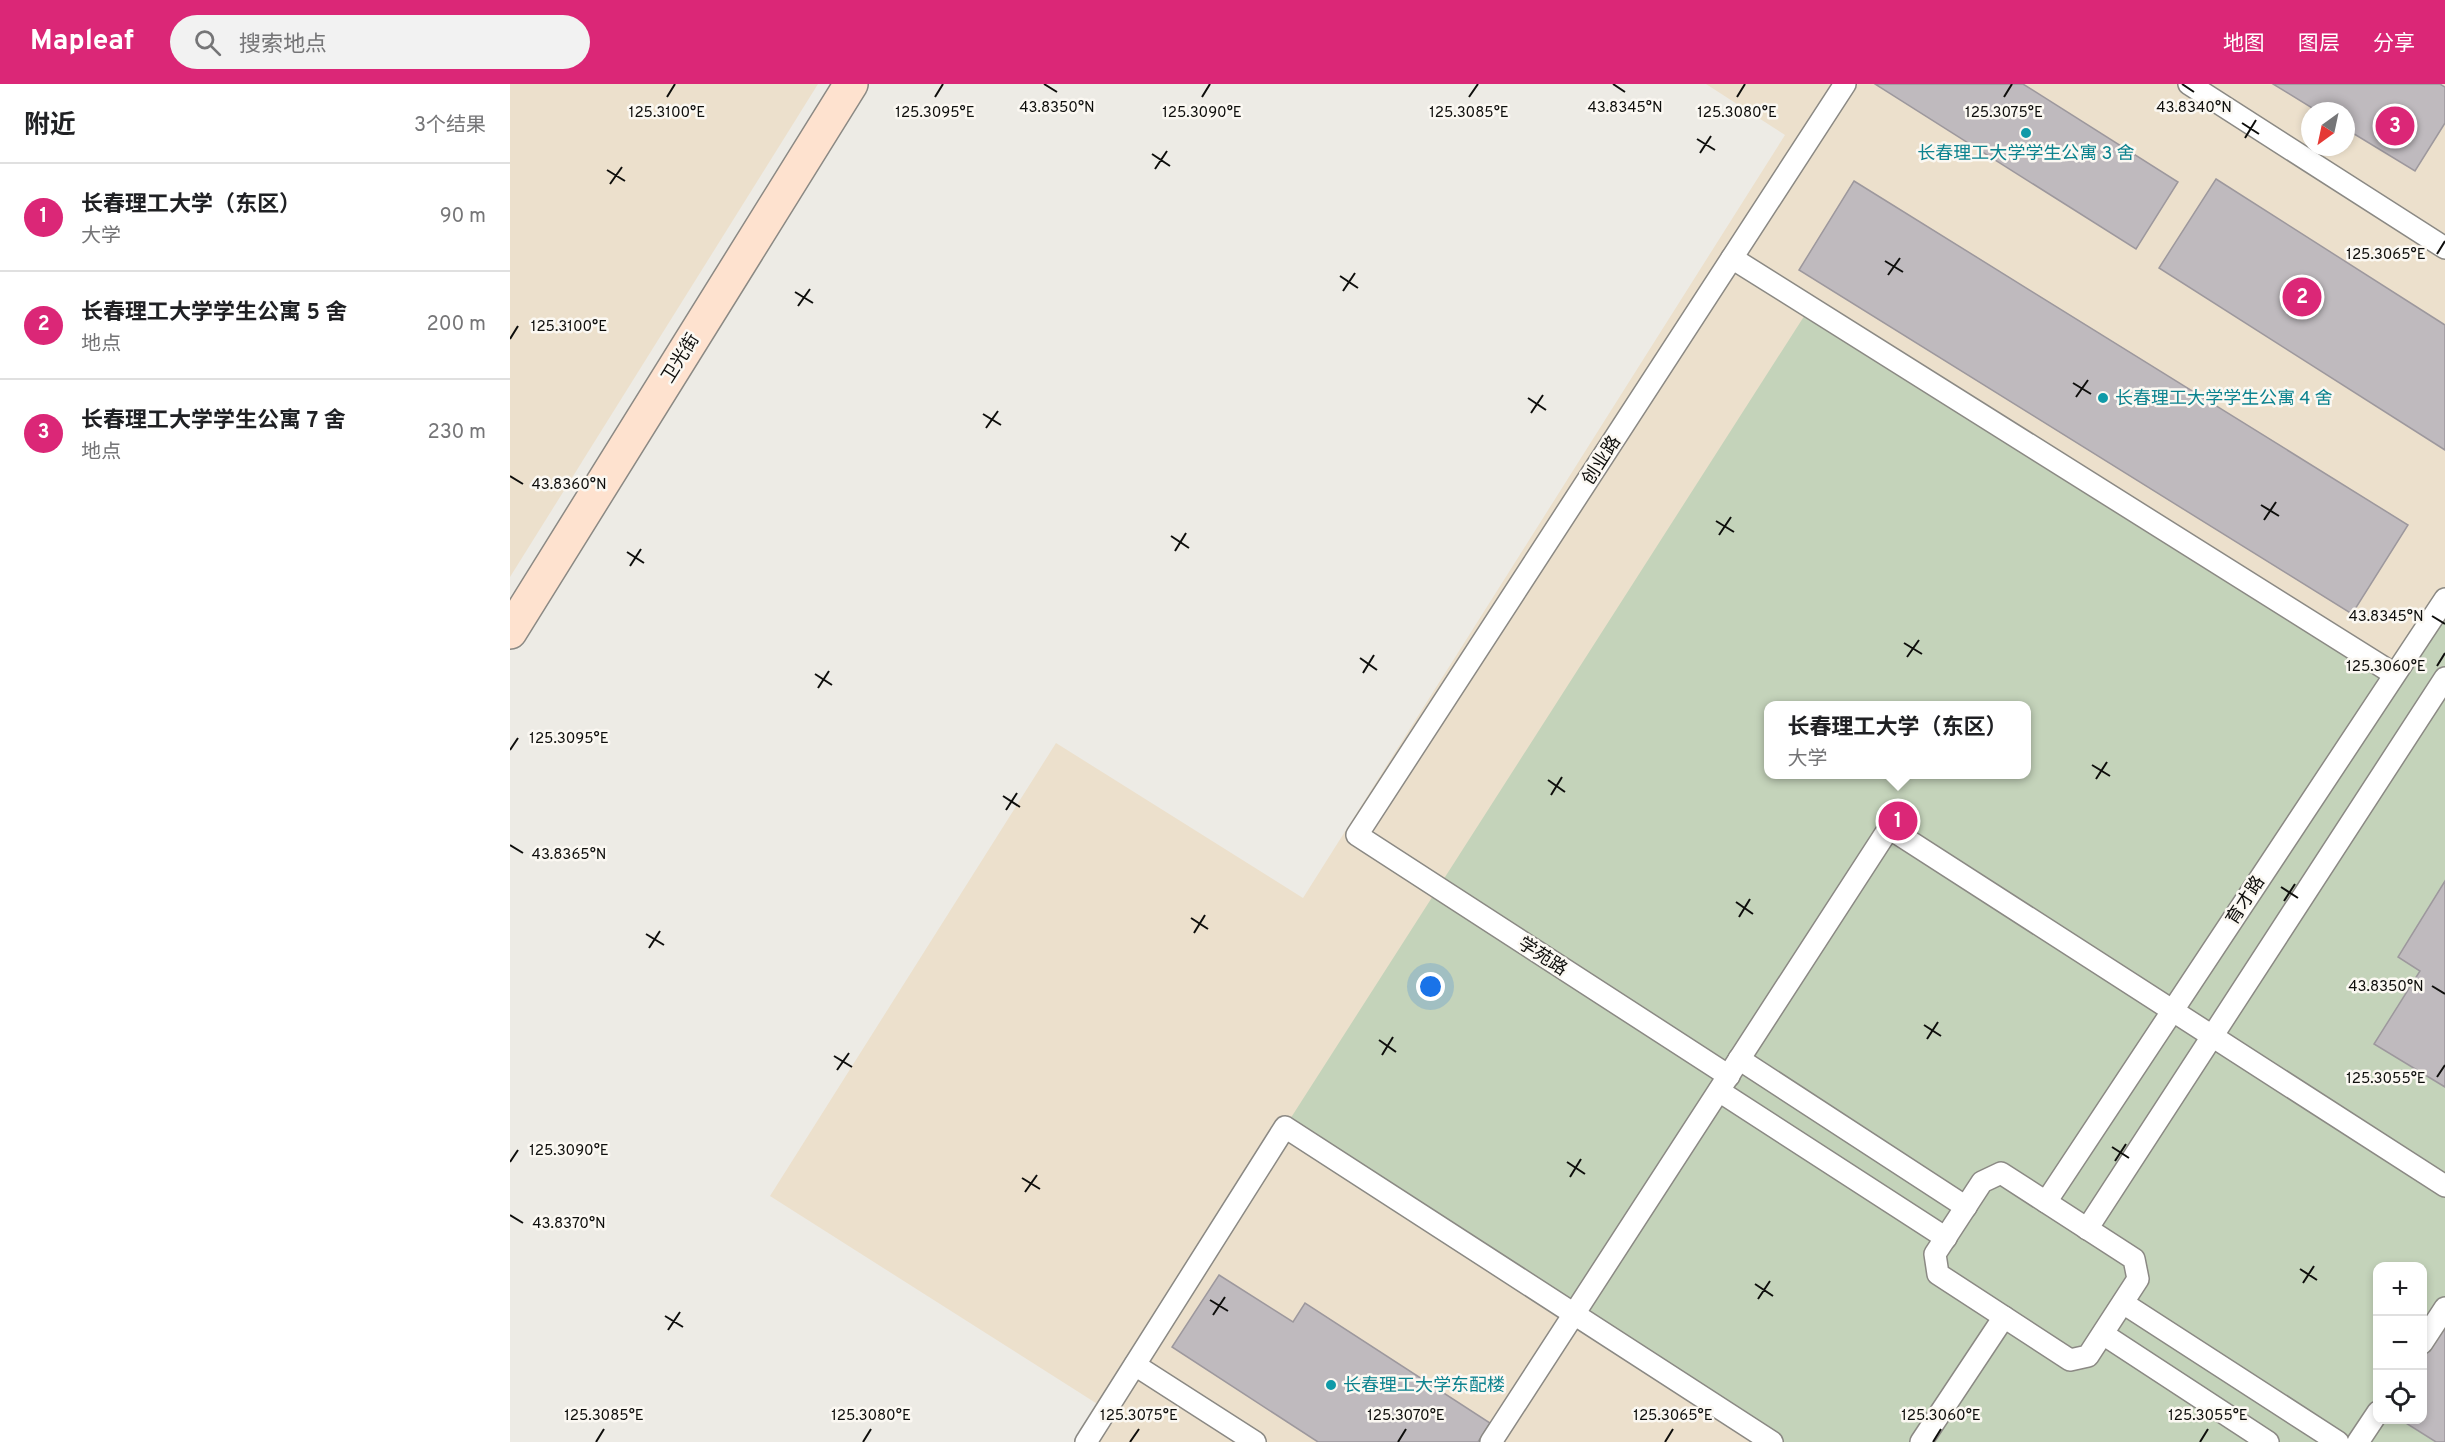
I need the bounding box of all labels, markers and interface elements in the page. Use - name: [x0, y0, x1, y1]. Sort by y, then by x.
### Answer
- search box: [170, 15, 590, 69]
- text: Mapleaf: [30, 24, 134, 60]
- icon: search: [191, 26, 224, 59]
- text: 地图: [2223, 31, 2265, 58]
- text: 图层: [2298, 31, 2340, 58]
- text: 分享: [2373, 31, 2415, 58]
- text: 搜索地点: [239, 32, 327, 59]
- text: 43.8350°N: [1019, 99, 1095, 118]
- text: 43.8345°N: [1587, 99, 1663, 118]
- text: 43.8340°N: [2156, 99, 2232, 118]
- north arrow: [2301, 102, 2355, 156]
- text: 125.3100°E: [629, 104, 705, 123]
- text: 125.3095°E: [895, 104, 975, 123]
- text: 125.3090°E: [1162, 104, 1242, 123]
- text: 125.3085°E: [1429, 104, 1509, 123]
- text: 125.3080°E: [1697, 104, 1777, 123]
- text: 125.3075°E: [1965, 104, 2043, 123]
- pin: 3: [2376, 104, 2414, 148]
- text: 附近: [24, 110, 76, 143]
- text: 3个结果: [414, 113, 486, 139]
- marker: 长春理工大学学生公寓 3 舍: [2019, 126, 2033, 140]
- place label: 长春理工大学学生公寓 3 舍: [1917, 143, 2135, 166]
- text: 长春理工大学（东区）: [81, 192, 301, 219]
- text: 1: [40, 204, 48, 230]
- text: 90 m: [440, 204, 486, 230]
- text: 大学: [81, 224, 121, 250]
- text: 125.3065°E: [2346, 246, 2426, 265]
- pin: 2: [2282, 274, 2322, 320]
- text: 长春理工大学学生公寓 5 舍: [81, 300, 347, 327]
- text: 2: [37, 312, 50, 338]
- text: 200 m: [427, 312, 486, 338]
- text: 125.3100°E: [531, 318, 607, 337]
- street label: 卫光街: [657, 330, 705, 388]
- text: 地点: [81, 332, 121, 358]
- place label: 长春理工大学学生公寓 4 舍: [2115, 388, 2333, 411]
- marker: 长春理工大学学生公寓 4 舍: [2096, 391, 2110, 405]
- text: 长春理工大学学生公寓 7 舍: [81, 408, 346, 435]
- text: 3: [38, 420, 50, 446]
- text: 230 m: [427, 420, 486, 446]
- street label: 创业路: [1578, 432, 1627, 490]
- text: 地点: [81, 440, 121, 466]
- text: 43.8360°N: [531, 476, 607, 495]
- text: 43.8345°N: [2348, 608, 2424, 627]
- text: 125.3060°E: [2346, 658, 2426, 677]
- popup: [1764, 701, 2031, 779]
- text: 长春理工大学（东区）: [1787, 715, 2008, 742]
- text: 125.3095°E: [529, 730, 609, 749]
- text: 大学: [1787, 747, 1827, 773]
- pin: 1: [1878, 798, 1918, 844]
- text: 43.8365°N: [532, 846, 606, 865]
- street label: 育才路: [2222, 872, 2271, 930]
- street label: 学苑路: [1513, 933, 1571, 982]
- your location: [1416, 972, 1445, 1001]
- text: 43.8350°N: [2348, 978, 2424, 997]
- text: 125.3055°E: [2346, 1070, 2426, 1089]
- text: 125.3090°E: [529, 1142, 609, 1161]
- text: 43.8370°N: [532, 1215, 606, 1234]
- map controls: [2373, 1262, 2427, 1424]
- button: +: [2373, 1262, 2427, 1316]
- button: −: [2373, 1316, 2427, 1370]
- button: locate: [2373, 1370, 2427, 1424]
- place label: 长春理工大学东配楼: [1343, 1375, 1505, 1398]
- marker: 长春理工大学东配楼: [1324, 1378, 1338, 1392]
- text: 125.3085°E: [564, 1407, 644, 1426]
- text: 125.3080°E: [831, 1407, 911, 1426]
- text: 125.3075°E: [1100, 1407, 1178, 1426]
- text: 125.3070°E: [1367, 1407, 1445, 1426]
- text: 125.3065°E: [1633, 1407, 1713, 1426]
- text: 125.3060°E: [1901, 1407, 1981, 1426]
- text: 125.3055°E: [2168, 1407, 2248, 1426]

